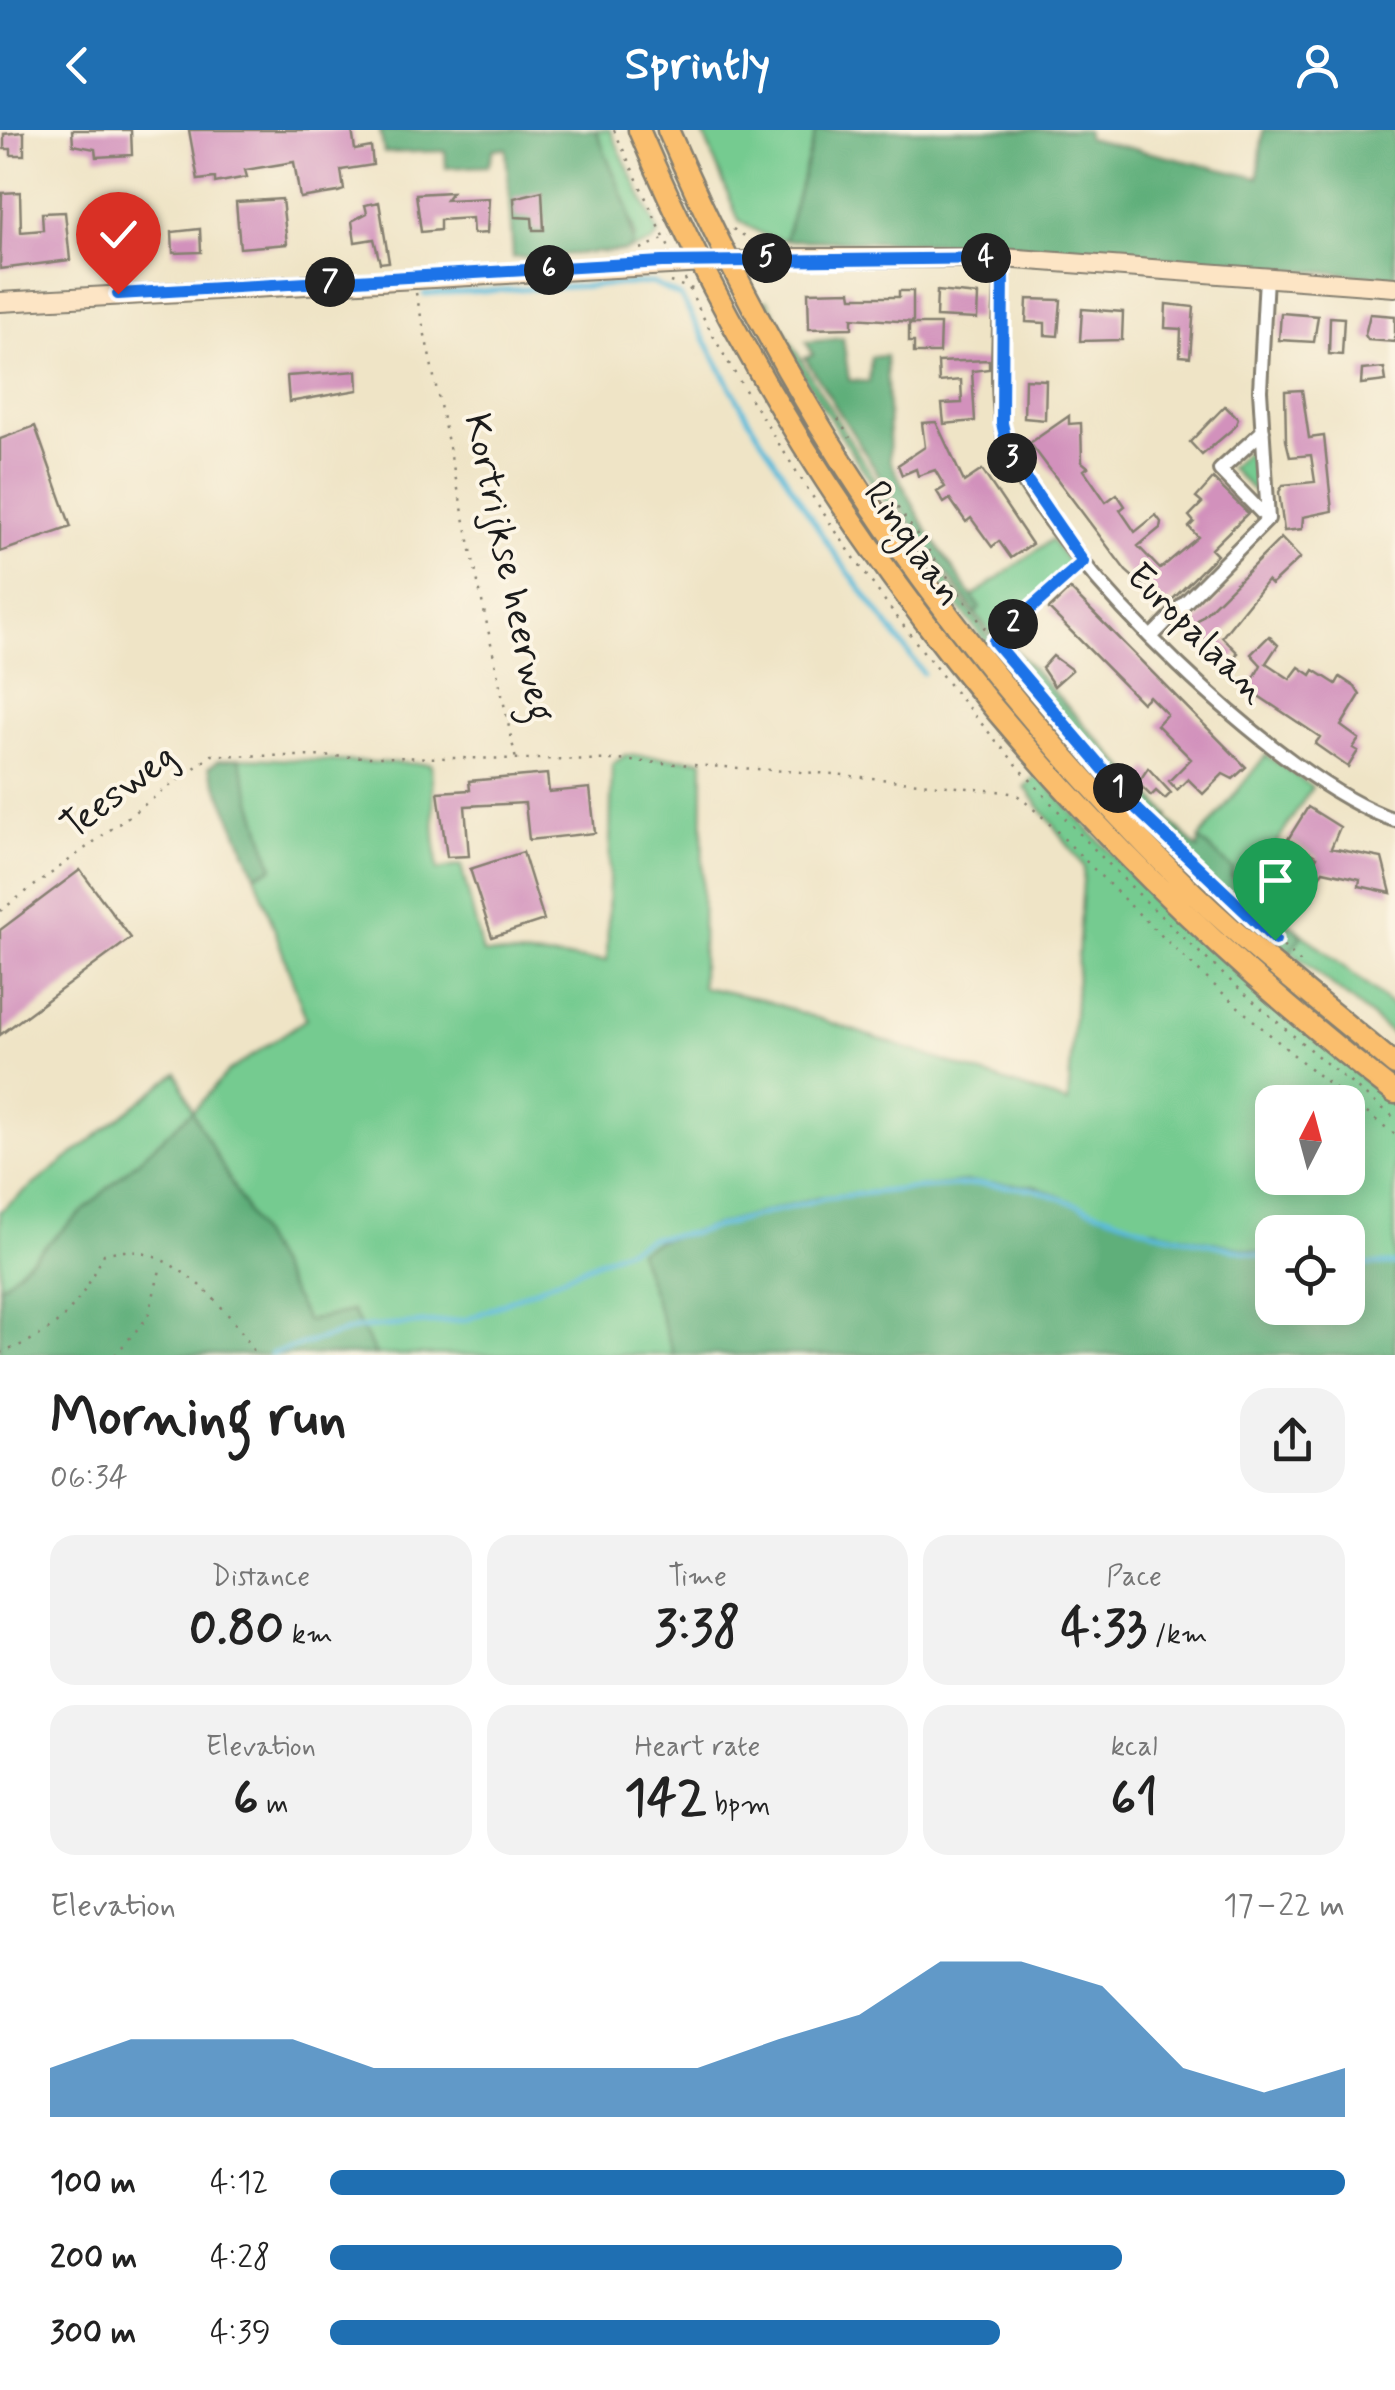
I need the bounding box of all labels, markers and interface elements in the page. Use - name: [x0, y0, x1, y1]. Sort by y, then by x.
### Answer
- text: Sprintly: [625, 36, 770, 95]
- icon: back: [50, 38, 105, 93]
- icon: person: [1290, 38, 1345, 93]
- pin: [76, 192, 161, 295]
- icon: check: [91, 207, 146, 262]
- pin: 5: [742, 233, 792, 283]
- pin: 4: [961, 233, 1011, 283]
- text: 5: [759, 239, 775, 276]
- text: 4: [978, 239, 994, 276]
- pin: 6: [524, 245, 574, 295]
- text: 6: [542, 251, 556, 288]
- pin: 7: [305, 257, 355, 307]
- text: 7: [322, 263, 339, 300]
- street label: Kortrijkse heerweg: [447, 409, 565, 728]
- pin: 3: [987, 433, 1037, 483]
- text: 3: [1006, 439, 1018, 476]
- street label: Ringlaan: [848, 472, 973, 619]
- street label: Europalaan: [1115, 553, 1277, 715]
- pin: 2: [988, 599, 1038, 649]
- text: 2: [1006, 605, 1020, 642]
- street label: Teesweg: [51, 733, 187, 851]
- pin: 1: [1093, 763, 1143, 813]
- text: 1: [1112, 769, 1124, 806]
- pin: [1233, 838, 1318, 941]
- icon: arrive: [1248, 853, 1303, 908]
- north arrow: [1255, 1085, 1365, 1195]
- map controls: [1255, 1085, 1365, 1325]
- button: locate: [1255, 1215, 1365, 1325]
- text: Morning run: [50, 1383, 347, 1455]
- button: share: [1240, 1388, 1345, 1493]
- text: 06:34: [50, 1457, 128, 1499]
- text: Distance: [212, 1559, 310, 1596]
- text: Time: [668, 1559, 727, 1596]
- text: Pace: [1106, 1559, 1162, 1596]
- text: 0.80: [189, 1596, 284, 1662]
- text: 3:38: [655, 1596, 740, 1662]
- text: 4:33: [1061, 1596, 1147, 1662]
- text: km: [284, 1617, 333, 1654]
- text: /km: [1147, 1617, 1208, 1654]
- text: Elevation: [206, 1729, 316, 1766]
- text: Heart rate: [635, 1729, 760, 1766]
- text: kcal: [1111, 1729, 1158, 1766]
- text: 6: [233, 1766, 259, 1832]
- text: 142: [624, 1766, 707, 1832]
- text: 61: [1111, 1766, 1158, 1832]
- text: m: [259, 1787, 289, 1824]
- text: bpm: [707, 1787, 771, 1824]
- text: Elevation: [50, 1885, 176, 1927]
- text: 17–22 m: [1223, 1885, 1345, 1927]
- text: 100 m: [50, 2162, 136, 2204]
- text: 4:12: [210, 2162, 268, 2204]
- text: 200 m: [50, 2237, 137, 2279]
- text: 4:28: [210, 2237, 270, 2279]
- text: 300 m: [50, 2312, 136, 2354]
- text: 4:39: [210, 2312, 271, 2354]

